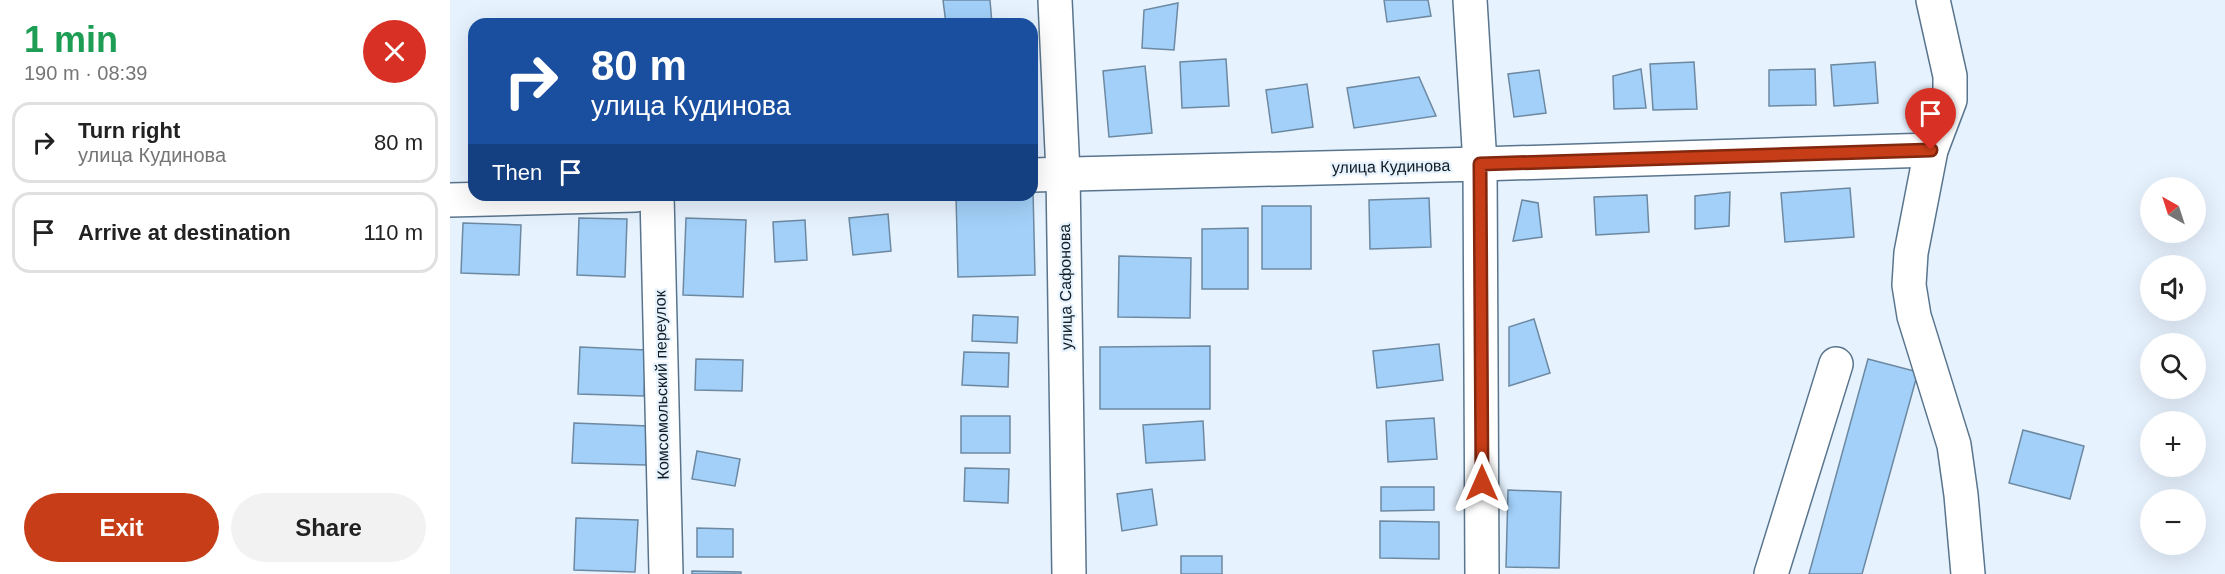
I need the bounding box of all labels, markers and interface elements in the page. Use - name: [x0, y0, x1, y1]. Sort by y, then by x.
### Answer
- text: 1 min: [24, 19, 118, 60]
- button: close: [363, 20, 426, 83]
- icon: right: [492, 42, 570, 120]
- text: 80 m: [591, 42, 687, 89]
- text: 190 m · 08:39: [24, 62, 147, 84]
- pin: [1905, 88, 1956, 150]
- text: улица Кудинова: [591, 91, 791, 121]
- icon: arrive: [1914, 97, 1947, 130]
- text: Turn right: [78, 118, 180, 143]
- icon: right: [27, 126, 60, 159]
- text: 80 m: [374, 130, 423, 155]
- text: улица Кудинова: [78, 144, 226, 166]
- icon: arrive: [554, 156, 587, 189]
- street label: улица Кудинова: [1332, 157, 1450, 176]
- text: Then: [492, 160, 542, 185]
- north arrow: [2140, 177, 2206, 243]
- map controls: [2140, 177, 2206, 555]
- icon: arrive: [27, 216, 60, 249]
- text: Arrive at destination: [78, 220, 291, 245]
- text: 110 m: [363, 220, 423, 245]
- street label: улица Сафонова: [1056, 224, 1075, 350]
- button: sound: [2140, 255, 2206, 321]
- street label: Комсомольский переулок: [651, 289, 672, 480]
- button: search: [2140, 333, 2206, 399]
- button: +: [2140, 411, 2206, 477]
- position arrow: [1450, 451, 1514, 515]
- button: −: [2140, 489, 2206, 555]
- button: Exit: [24, 493, 219, 562]
- button: Share: [231, 493, 426, 562]

